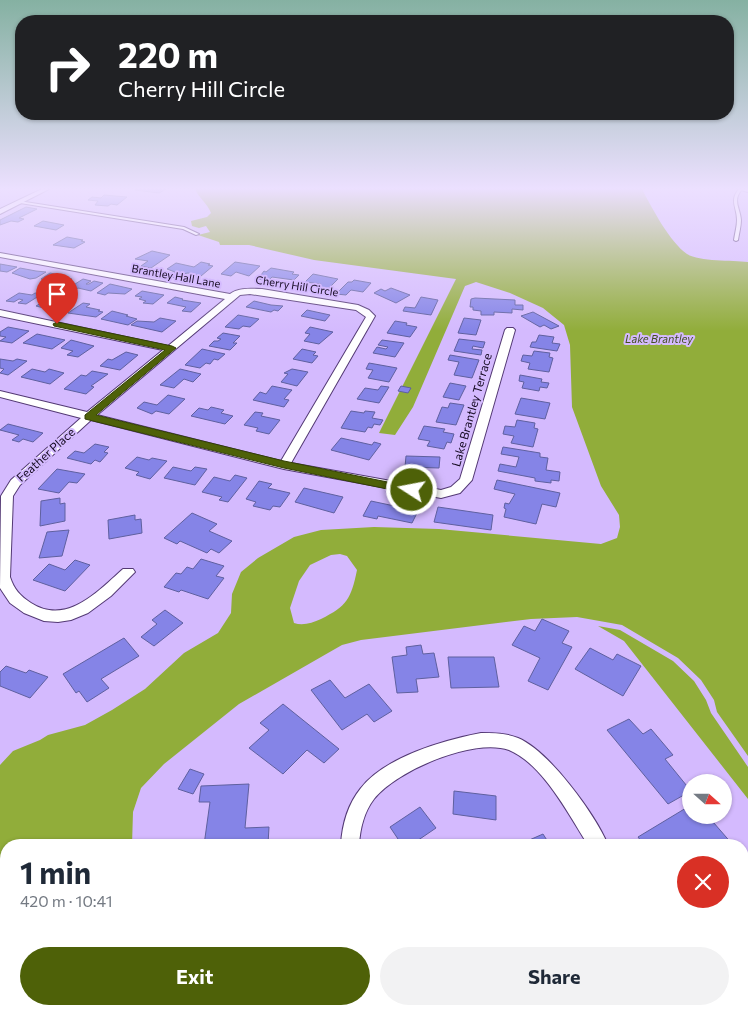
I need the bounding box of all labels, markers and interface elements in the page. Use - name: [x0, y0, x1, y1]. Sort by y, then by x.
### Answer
- text: 220 m: [118, 32, 218, 75]
- icon: right: [35, 35, 100, 100]
- text: Cherry Hill Circle: [118, 75, 285, 102]
- street label: Brantley Hall Lane: [131, 261, 222, 290]
- pin: [36, 273, 78, 324]
- street label: Cherry Hill Circle: [255, 273, 340, 298]
- icon: arrive: [43, 280, 71, 308]
- water label: Lake Brantley: [625, 332, 693, 345]
- street label: Lake Brantley Terrace: [448, 351, 494, 468]
- street label: Feather Place: [13, 424, 77, 484]
- position arrow: [385, 463, 437, 515]
- north arrow: [682, 774, 732, 824]
- map controls: [682, 774, 732, 824]
- text: 1 min: [20, 853, 91, 890]
- button: close: [677, 856, 729, 908]
- text: 420 m · 10:41: [20, 891, 113, 910]
- button: Exit: [20, 947, 370, 1005]
- button: Share: [380, 947, 729, 1005]

